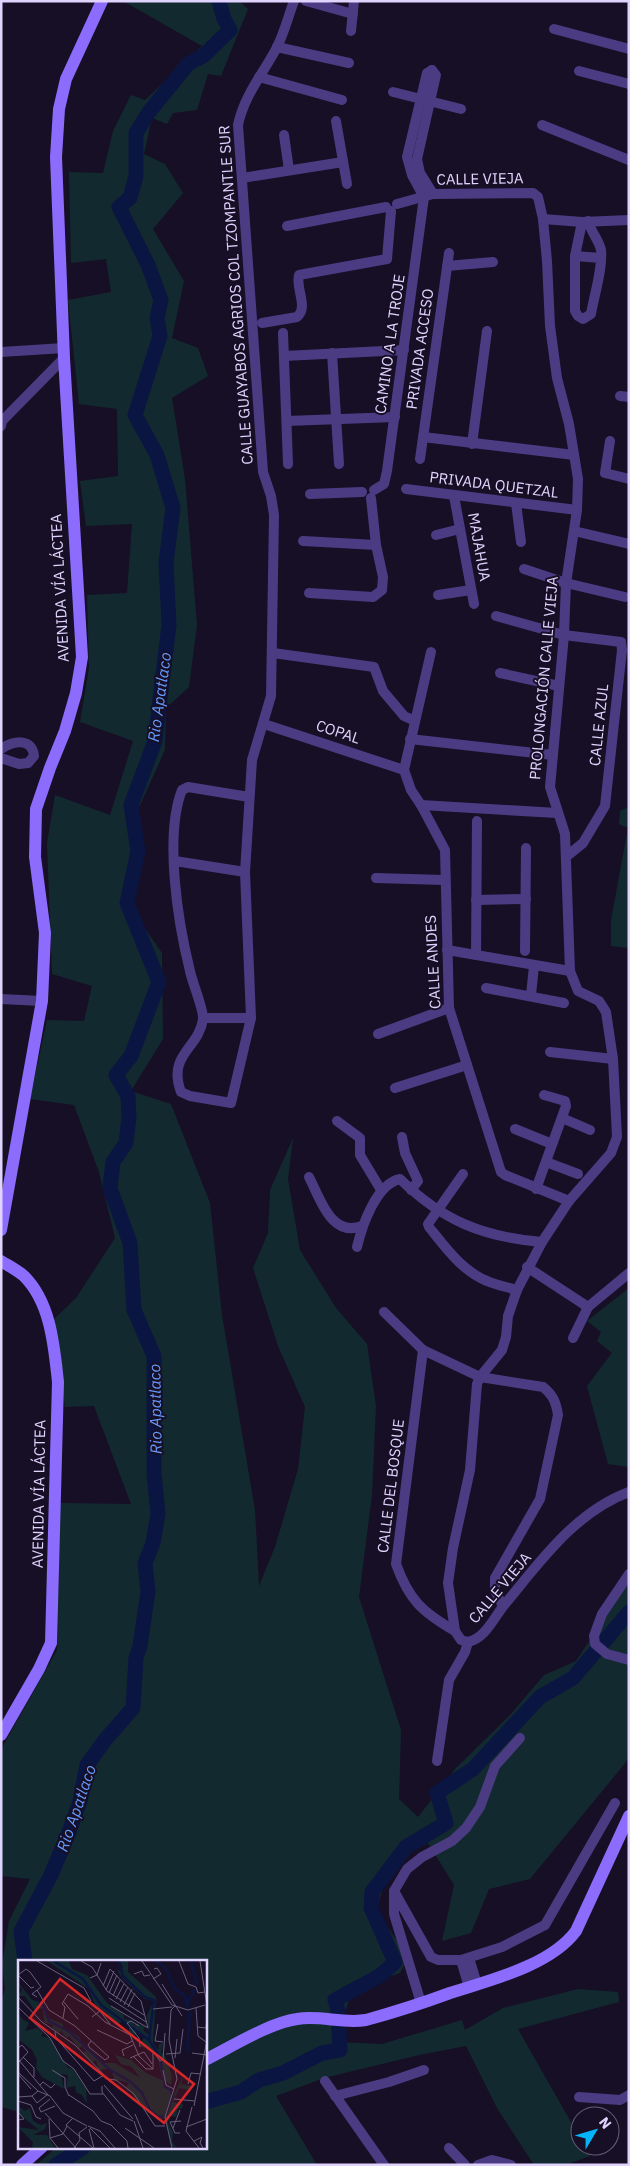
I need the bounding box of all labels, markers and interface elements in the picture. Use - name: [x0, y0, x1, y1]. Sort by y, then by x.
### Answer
- street label: CALLE GUAYABOS AGRIOS COL TZOMPANTLE SUR: [214, 125, 257, 465]
- street label: CALLE VIEJA: [436, 168, 524, 189]
- street label: CAMINO A LA TROJE: [370, 273, 409, 415]
- street label: PRIVADA ACCESO: [402, 287, 437, 411]
- street label: PRIVADA QUETZAL: [428, 467, 560, 502]
- street label: MAJAHUA: [464, 511, 495, 583]
- street label: AVENIDA VÍA LÁCTEA: [46, 513, 73, 663]
- street label: PROLONGACIÓN CALLE VIEJA: [525, 575, 562, 781]
- water label: Rio Apatlaco: [143, 651, 175, 743]
- street label: CALLE AZUL: [585, 683, 612, 767]
- street label: COPAL: [314, 715, 363, 748]
- street label: CALLE ANDES: [421, 915, 444, 1009]
- water label: Rio Apatlaco: [144, 1363, 166, 1454]
- street label: CALLE DEL BOSQUE: [373, 1418, 408, 1554]
- street label: AVENIDA VÍA LÁCTEA: [28, 1419, 49, 1568]
- street label: CALLE VIEJA: [464, 1548, 535, 1627]
- water label: Rio Apatlaco: [52, 1762, 100, 1854]
- inset map: [18, 1960, 206, 2148]
- north arrow: [570, 2106, 620, 2156]
- text: N: [595, 2113, 615, 2133]

